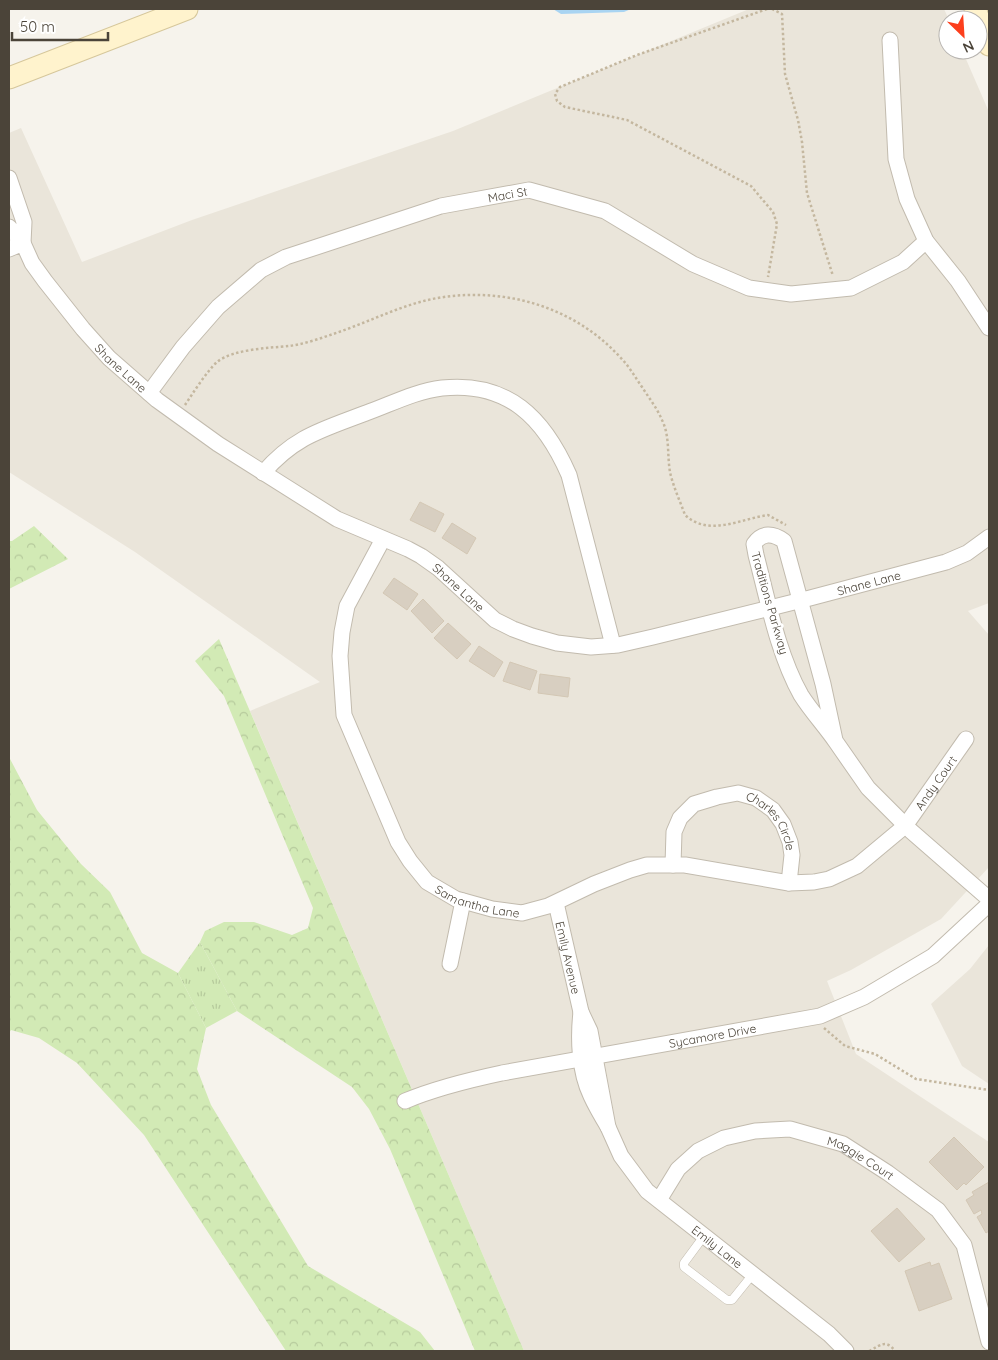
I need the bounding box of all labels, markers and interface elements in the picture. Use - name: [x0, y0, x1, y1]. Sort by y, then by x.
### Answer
- scale bar: [12, 10, 109, 42]
- north arrow: [938, 10, 988, 60]
- text: 50 m: [20, 17, 55, 36]
- text: N: [960, 36, 977, 57]
- street label: Maci St: [486, 183, 529, 205]
- street label: Shane Lane: [92, 340, 150, 395]
- street label: Traditions Parkway: [748, 550, 792, 656]
- street label: Shane Lane: [430, 559, 488, 615]
- street label: Shane Lane: [835, 567, 902, 598]
- street label: Andy Court: [911, 753, 960, 813]
- street label: Charles Circle: [745, 788, 799, 851]
- street label: Samantha Lane: [432, 881, 521, 920]
- street label: Emily Avenue: [553, 920, 584, 996]
- street label: Sycamore Drive: [668, 1020, 758, 1050]
- street label: Maggie Court: [826, 1132, 897, 1183]
- street label: Emily Lane: [689, 1222, 746, 1271]

